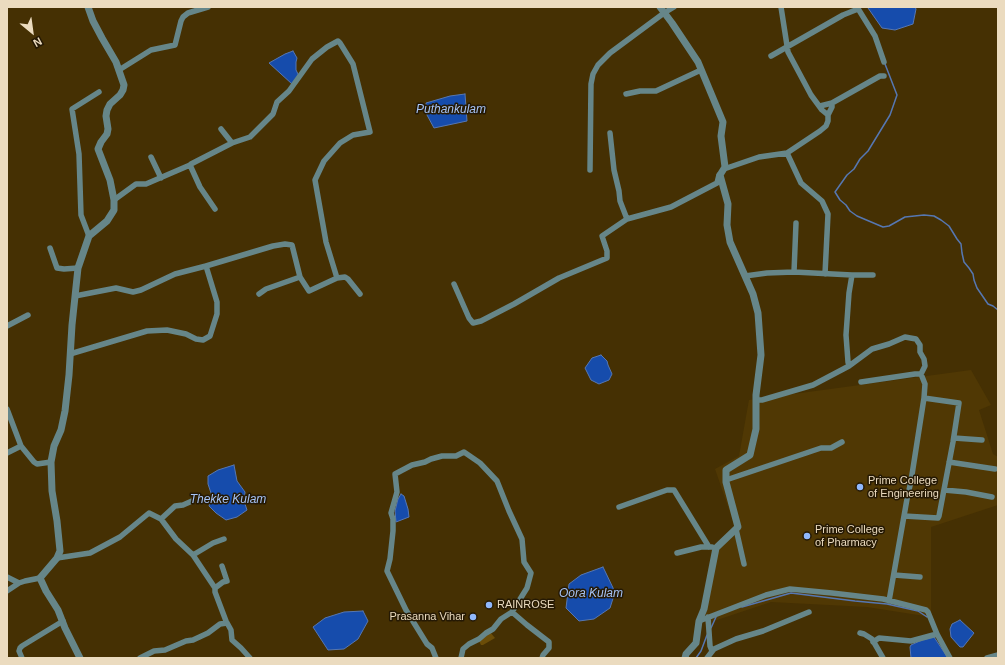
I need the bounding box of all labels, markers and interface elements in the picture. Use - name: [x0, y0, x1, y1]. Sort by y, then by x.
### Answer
- north arrow: [12, 12, 52, 52]
- text: N: [31, 35, 44, 50]
- water label: Puthankulam: [416, 103, 486, 117]
- place label: Prime College of Engineering: [868, 474, 939, 500]
- marker: Prime College of Engineering: [855, 482, 865, 492]
- water label: Thekke Kulam: [190, 493, 266, 507]
- place label: Prime College of Pharmacy: [815, 523, 884, 549]
- marker: Prime College of Pharmacy: [802, 531, 812, 541]
- water label: Oora Kulam: [559, 587, 623, 601]
- place label: RAINROSE: [497, 598, 554, 612]
- marker: RAINROSE: [484, 600, 494, 610]
- place label: Prasanna Vihar: [389, 610, 465, 624]
- marker: Prasanna Vihar: [468, 612, 478, 622]

